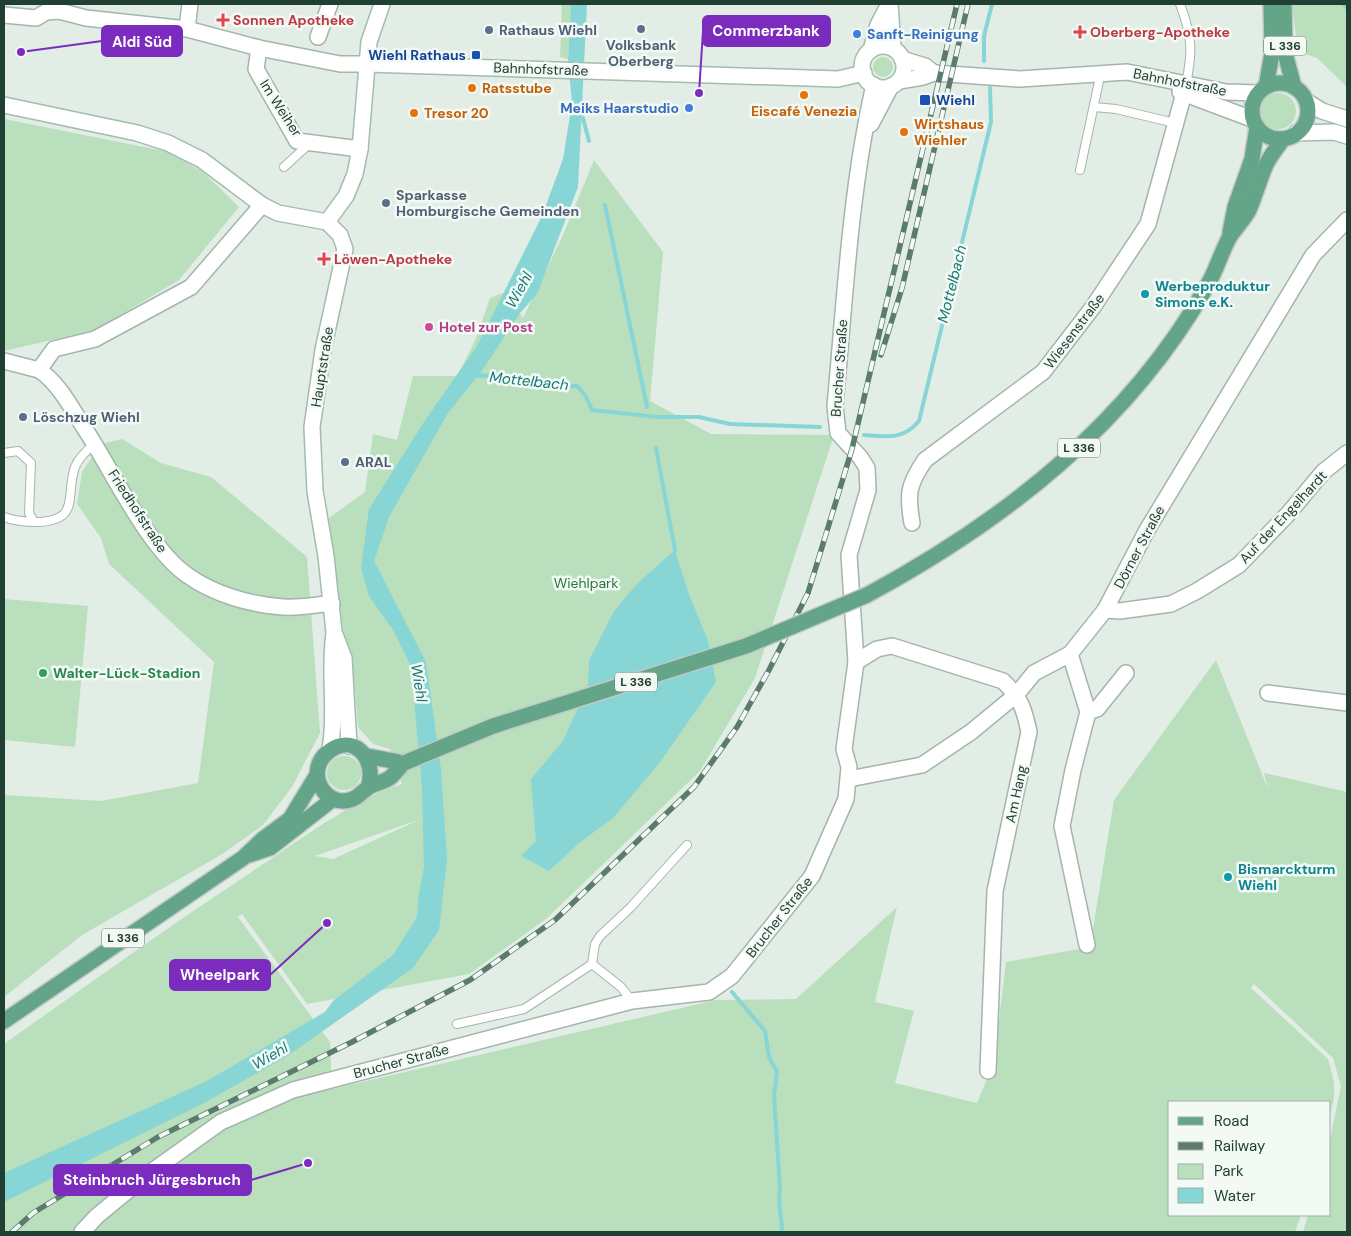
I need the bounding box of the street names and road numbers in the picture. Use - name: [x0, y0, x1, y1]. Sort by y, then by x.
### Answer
- road number: L 336: [1264, 36, 1306, 56]
- street label: Bahnhofstraße: [493, 58, 589, 80]
- street label: Bahnhofstraße: [1132, 64, 1228, 100]
- street label: Im Weiher: [256, 76, 306, 140]
- street label: Wiesenstraße: [1040, 290, 1108, 372]
- street label: Brucher Straße: [827, 318, 851, 418]
- street label: Hauptstraße: [307, 325, 337, 408]
- road number: L 336: [1058, 438, 1100, 458]
- street label: Friedhofstraße: [104, 466, 172, 556]
- street label: Auf der Engelhardt: [1235, 467, 1331, 567]
- street label: Dörner Straße: [1110, 502, 1168, 592]
- road number: L 336: [615, 672, 657, 692]
- street label: Am Hang: [1001, 763, 1031, 824]
- street label: Brucher Straße: [742, 873, 816, 961]
- road number: L 336: [102, 928, 144, 948]
- street label: Brucher Straße: [351, 1040, 451, 1082]

